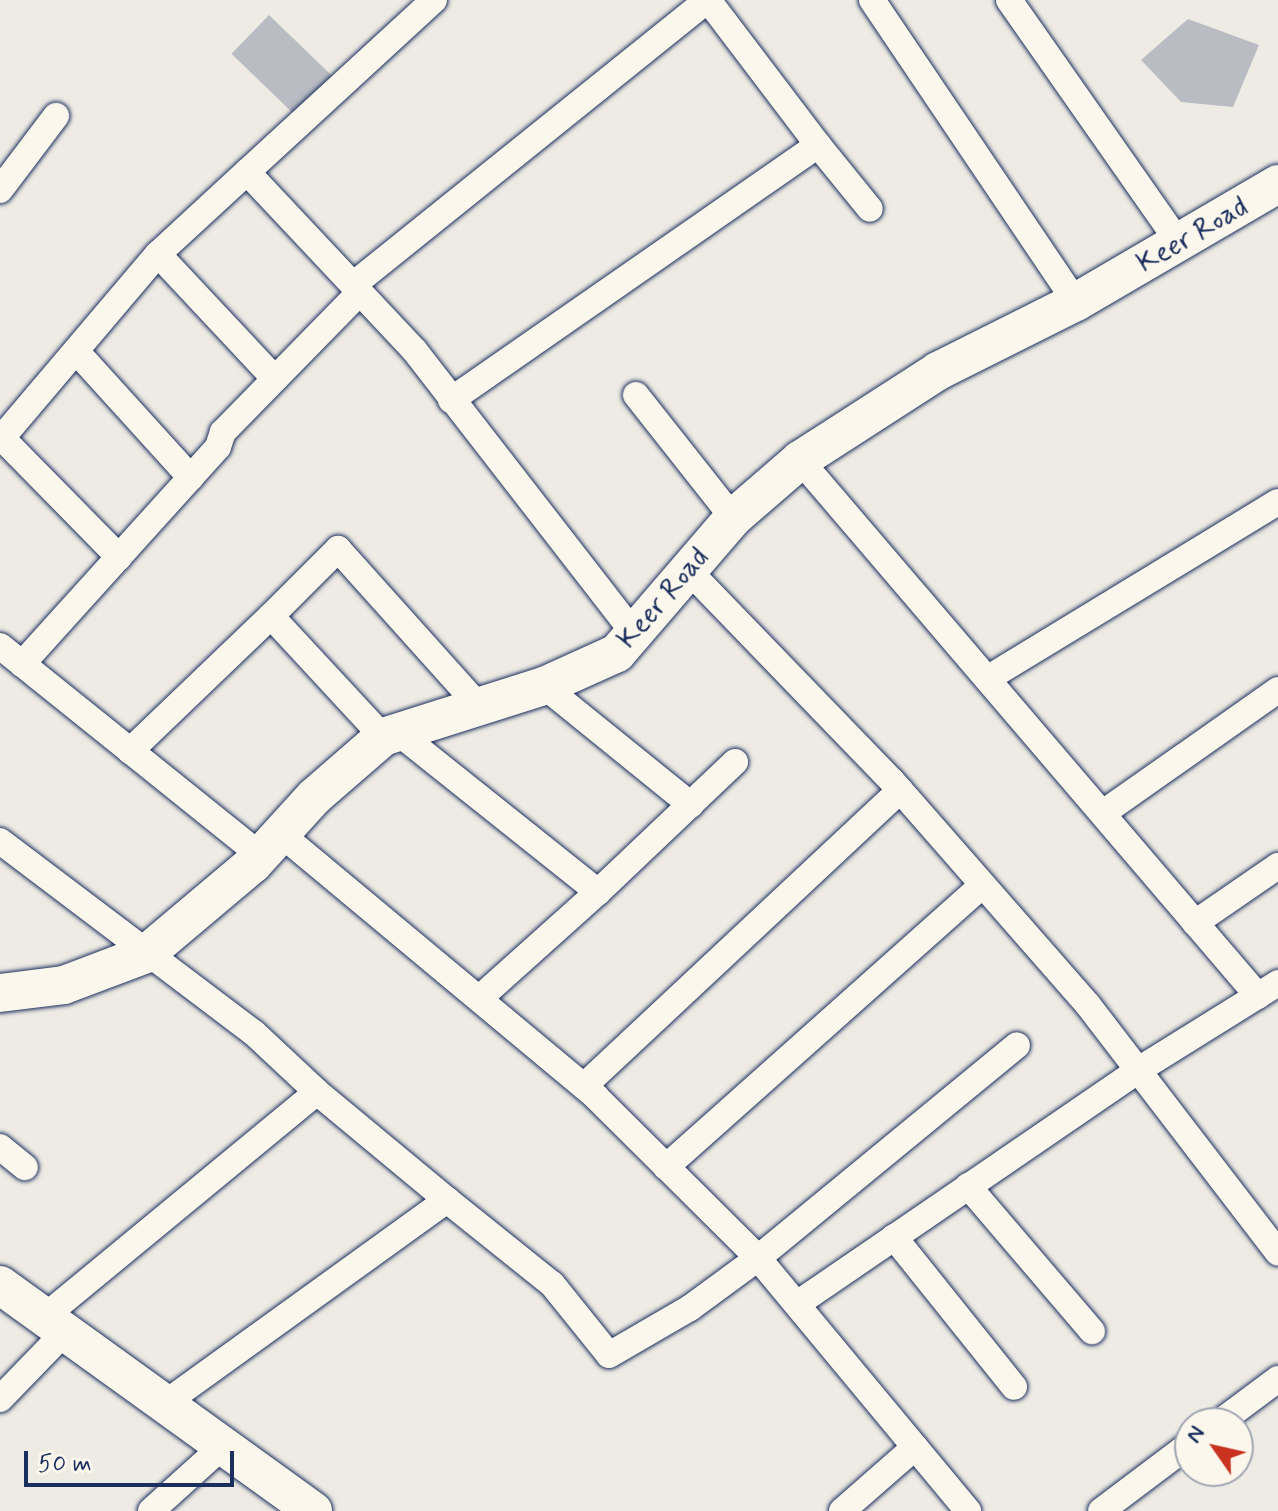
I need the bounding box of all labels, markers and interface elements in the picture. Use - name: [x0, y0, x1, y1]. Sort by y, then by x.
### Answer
- street label: Keer Road: [1132, 191, 1254, 281]
- street label: Keer Road: [612, 542, 716, 656]
- north arrow: [1174, 1407, 1254, 1487]
- text: N: [1180, 1421, 1211, 1449]
- scale bar: [28, 1435, 238, 1485]
- text: 50 m: [38, 1449, 92, 1480]

